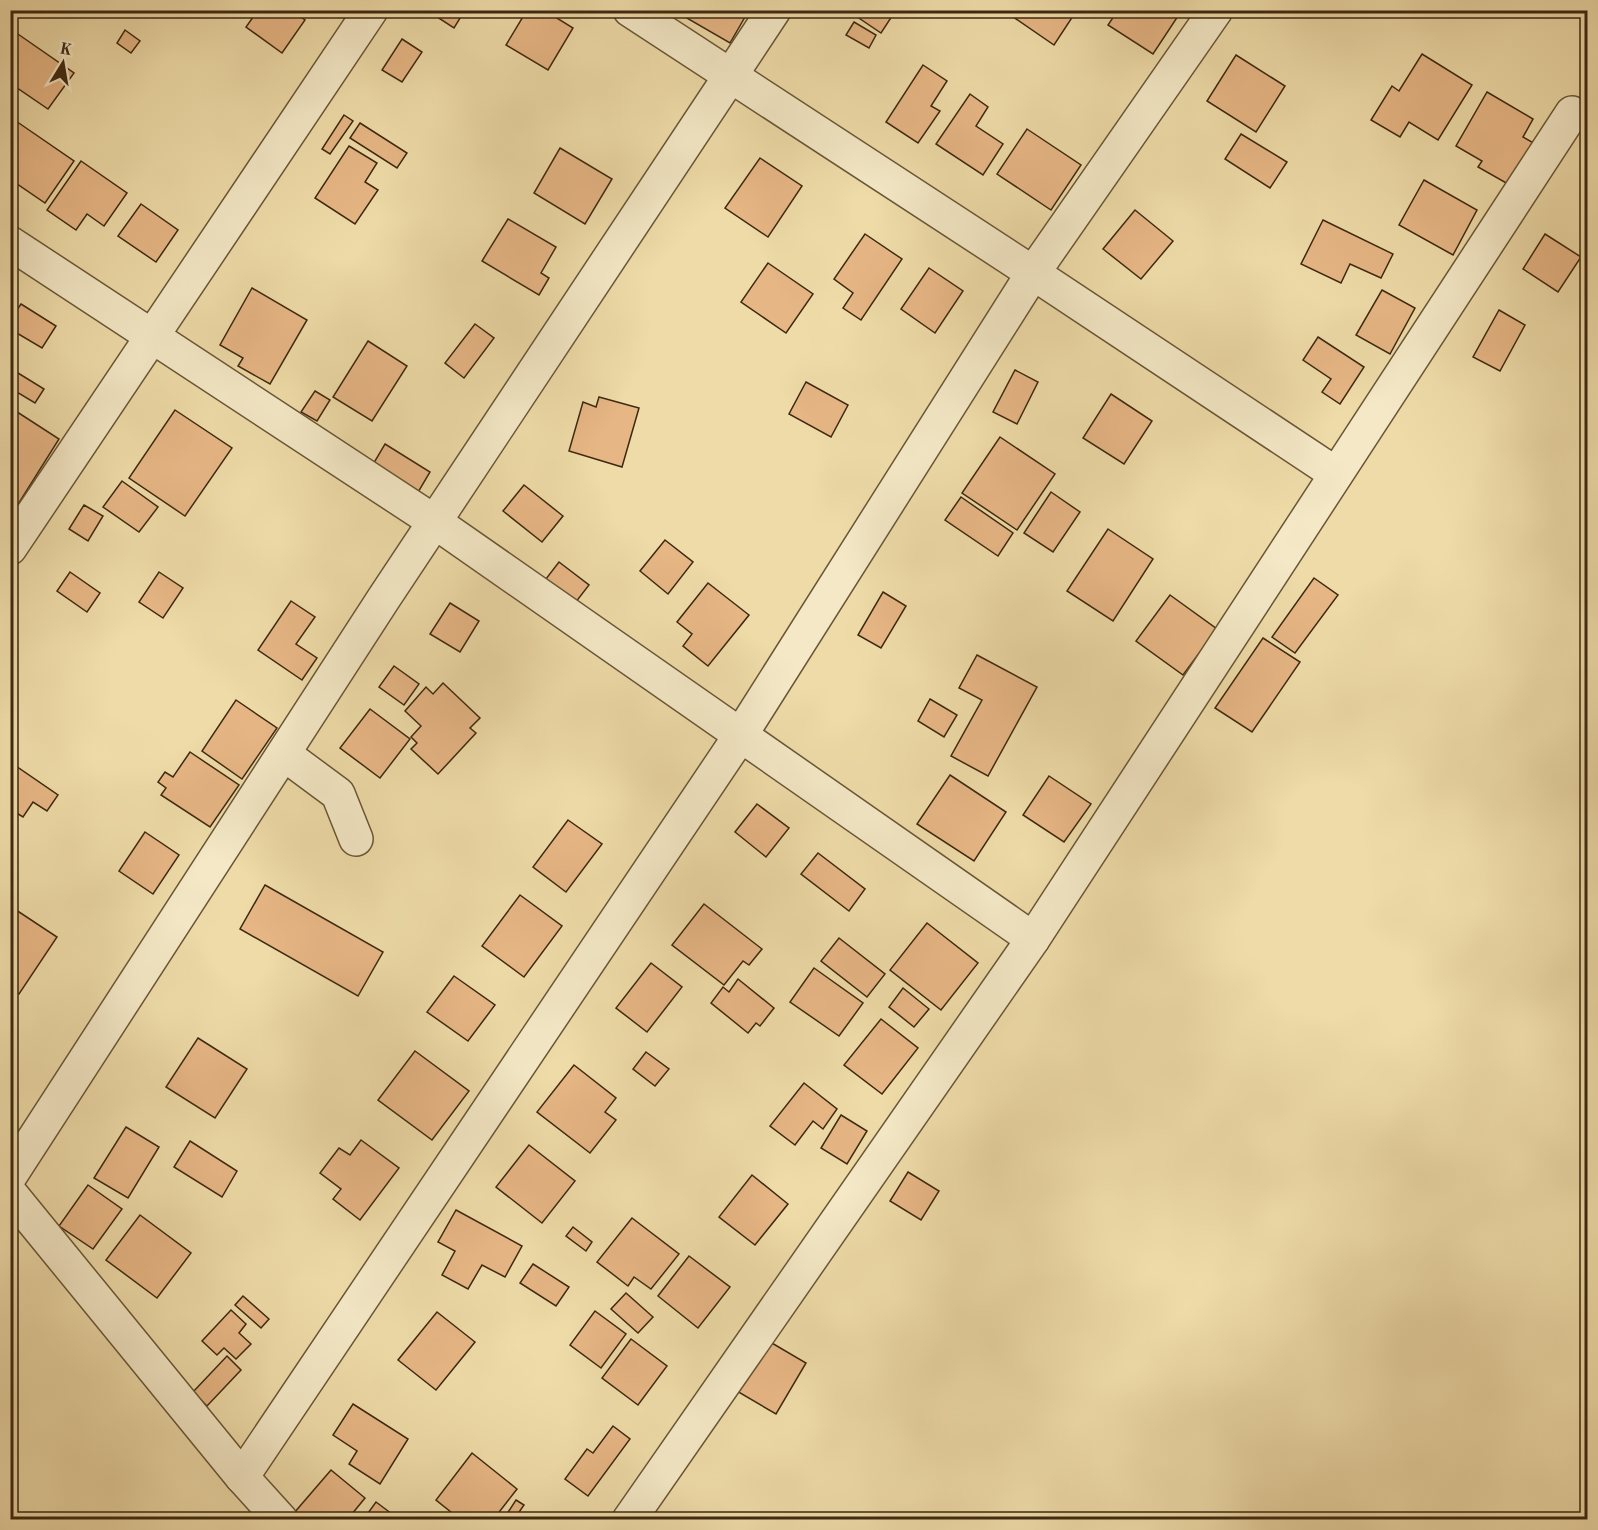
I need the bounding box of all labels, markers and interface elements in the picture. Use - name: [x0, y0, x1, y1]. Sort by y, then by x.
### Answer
- north arrow: [33, 33, 93, 93]
- text: K: [58, 41, 73, 59]

